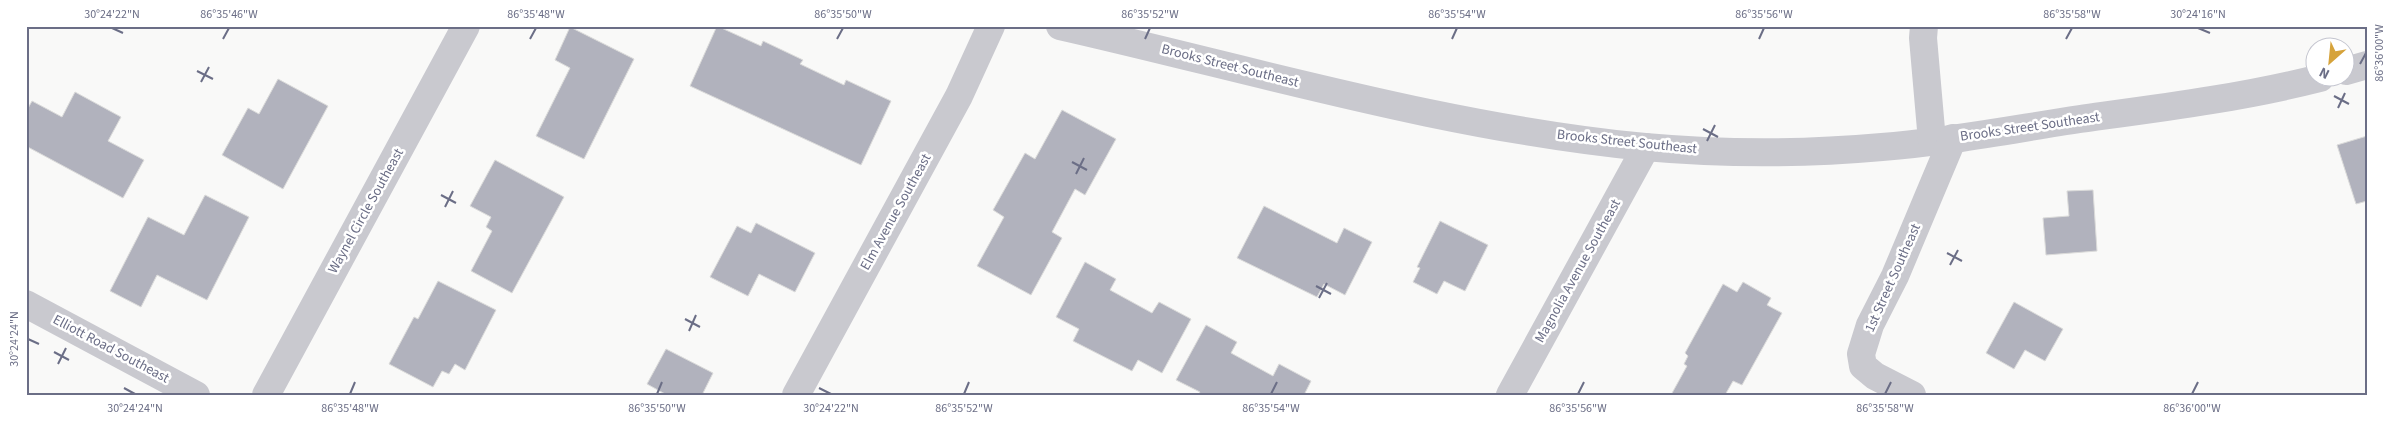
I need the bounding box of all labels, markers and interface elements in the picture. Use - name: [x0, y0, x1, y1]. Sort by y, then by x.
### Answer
- text: 30°24'22"N: [84, 6, 140, 23]
- text: 86°35'46"W: [200, 6, 258, 23]
- text: 86°35'48"W: [507, 6, 565, 23]
- text: 86°35'50"W: [814, 6, 872, 23]
- text: 86°35'52"W: [1121, 6, 1179, 23]
- text: 86°35'54"W: [1428, 6, 1486, 23]
- text: 86°35'56"W: [1735, 6, 1793, 23]
- text: 86°35'58"W: [2043, 6, 2101, 23]
- text: 30°24'16"N: [2170, 6, 2226, 23]
- text: 86°36'00"W: [2371, 24, 2388, 82]
- north arrow: [2306, 38, 2356, 88]
- street label: Brooks Street Southeast: [1159, 39, 1301, 93]
- text: N: [2316, 62, 2333, 84]
- street label: Brooks Street Southeast: [1959, 107, 2101, 147]
- street label: Brooks Street Southeast: [1556, 125, 1698, 159]
- street label: Waynel Circle Southeast: [323, 145, 409, 277]
- street label: Elm Avenue Southeast: [856, 150, 936, 274]
- street label: Magnolia Avenue Southeast: [1530, 195, 1626, 346]
- street label: 1st Street Southeast: [1860, 220, 1926, 336]
- street label: Elliott Road Southeast: [49, 310, 173, 388]
- text: 30°24'24"N: [6, 311, 23, 367]
- text: 30°24'24"N: [107, 400, 163, 417]
- text: 86°35'48"W: [321, 400, 379, 417]
- text: 86°35'50"W: [628, 400, 686, 417]
- text: 30°24'22"N: [803, 400, 859, 417]
- text: 86°35'52"W: [935, 400, 993, 417]
- text: 86°35'54"W: [1242, 400, 1300, 417]
- text: 86°35'56"W: [1549, 400, 1607, 417]
- text: 86°35'58"W: [1856, 400, 1914, 417]
- text: 86°36'00"W: [2163, 400, 2221, 417]

